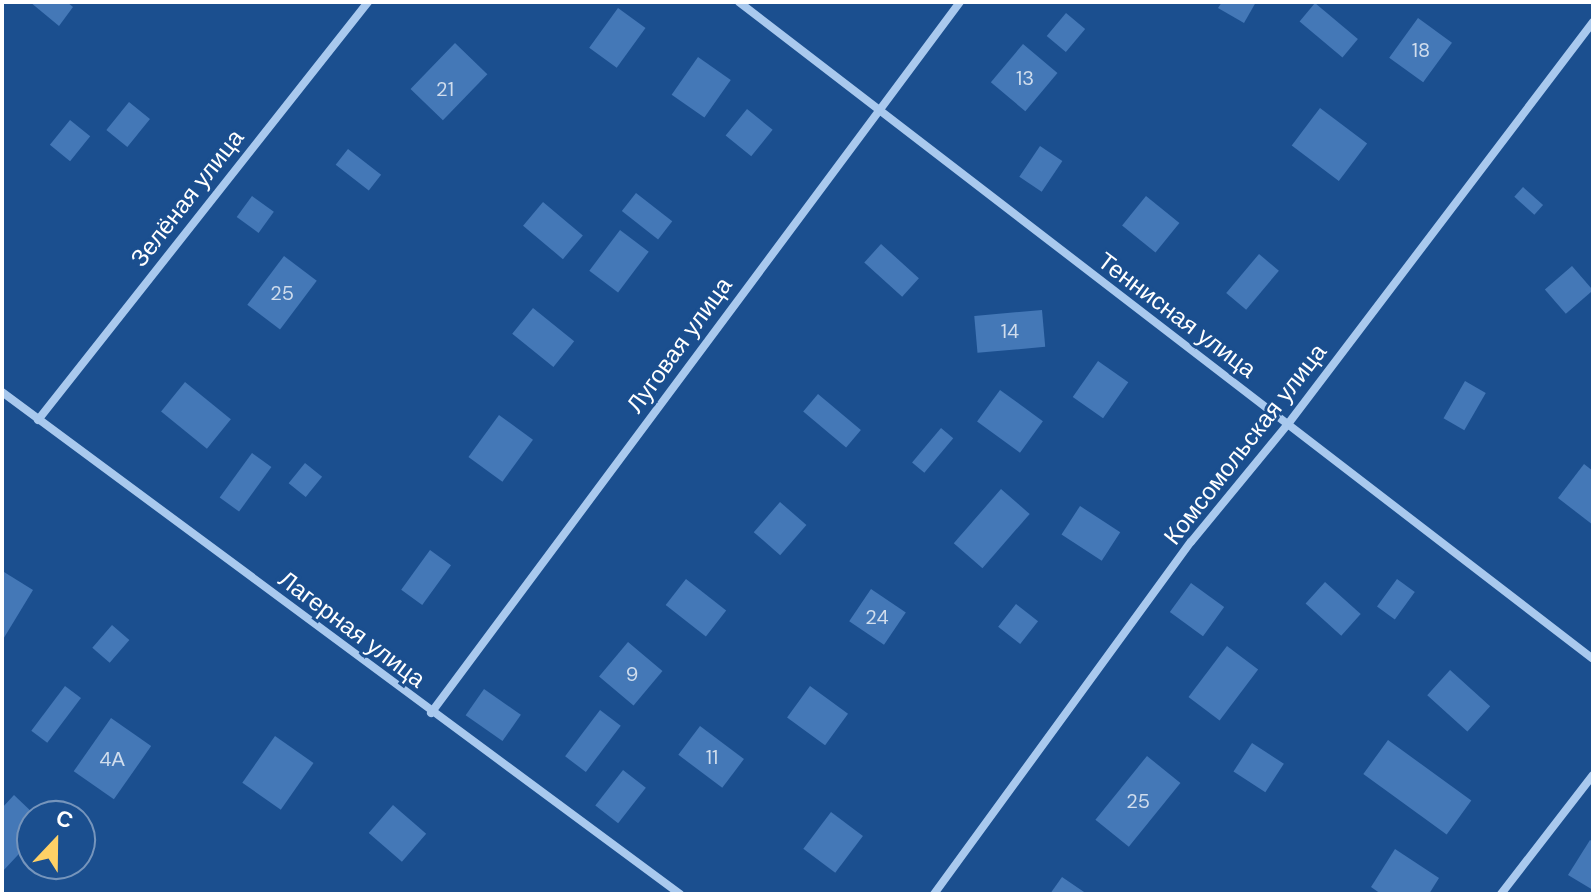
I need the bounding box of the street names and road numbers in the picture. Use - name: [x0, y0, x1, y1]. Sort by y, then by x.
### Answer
- street label: Зелёная улица: [124, 124, 250, 272]
- street label: Теннисная улица: [1092, 246, 1262, 384]
- street label: Луговая улица: [620, 271, 738, 419]
- street label: Комсомольская улица: [1158, 338, 1332, 550]
- street label: Лагерная улица: [273, 565, 431, 693]

